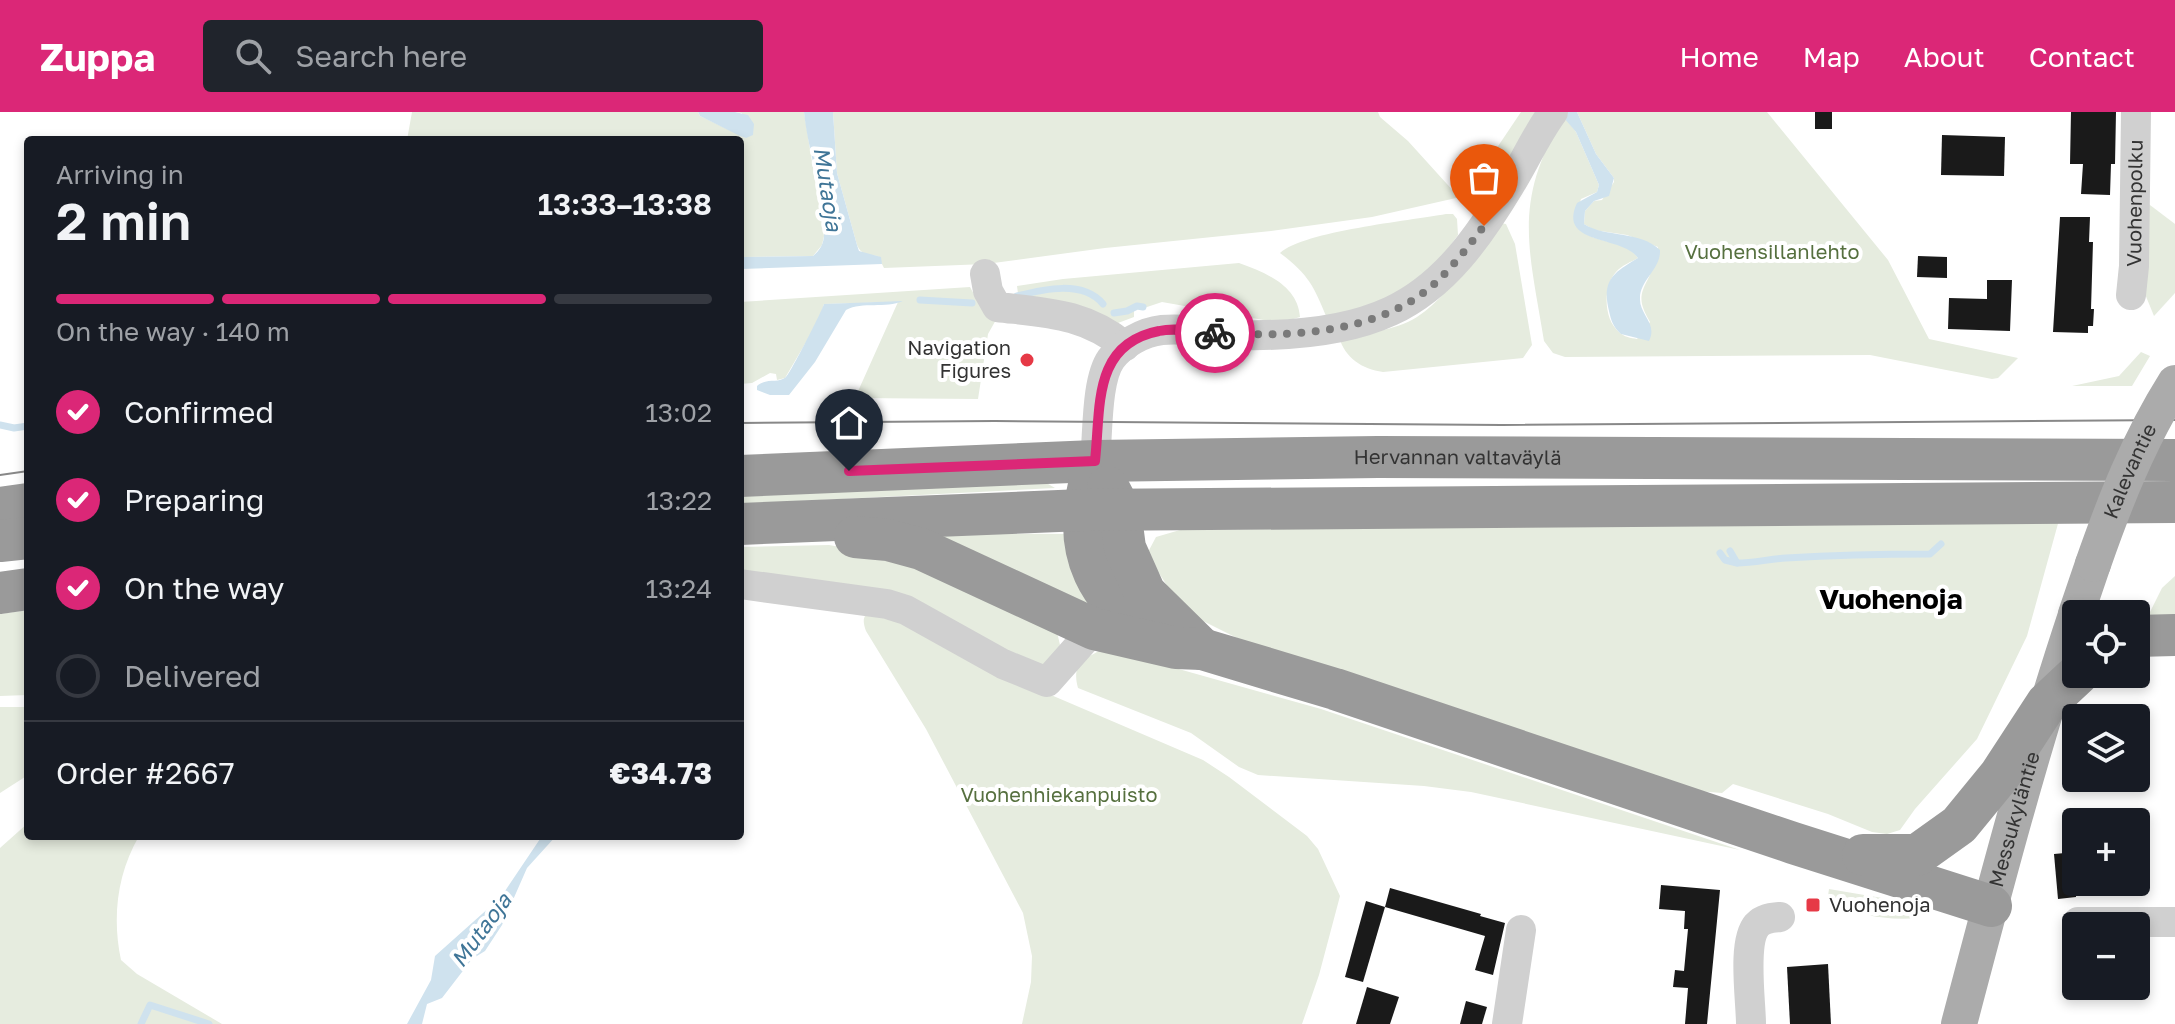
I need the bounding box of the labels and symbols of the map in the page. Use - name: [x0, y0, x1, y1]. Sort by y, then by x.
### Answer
- street label: Vuohenpolku: [2121, 139, 2147, 267]
- pin: [1450, 144, 1518, 226]
- water label: Mutaoja: [809, 145, 849, 235]
- park label: Vuohensillanlehto: [1684, 239, 1860, 263]
- courier: [1175, 293, 1255, 373]
- place label: Navigation Figures: [907, 335, 1011, 382]
- marker: Navigation Figures: [1018, 351, 1036, 369]
- pin: [815, 389, 883, 471]
- street label: Kalevantie: [2098, 419, 2161, 522]
- street label: Hervannan valtaväylä: [1354, 444, 1562, 469]
- district label: Vuohenoja: [1819, 582, 1963, 615]
- street label: Messukyläntie: [1983, 748, 2044, 889]
- park label: Vuohenhiekanpuisto: [960, 782, 1158, 806]
- water label: Mutaoja: [445, 886, 517, 972]
- place label: Vuohenoja: [1829, 892, 1931, 916]
- marker: Vuohenoja: [1804, 896, 1822, 914]

